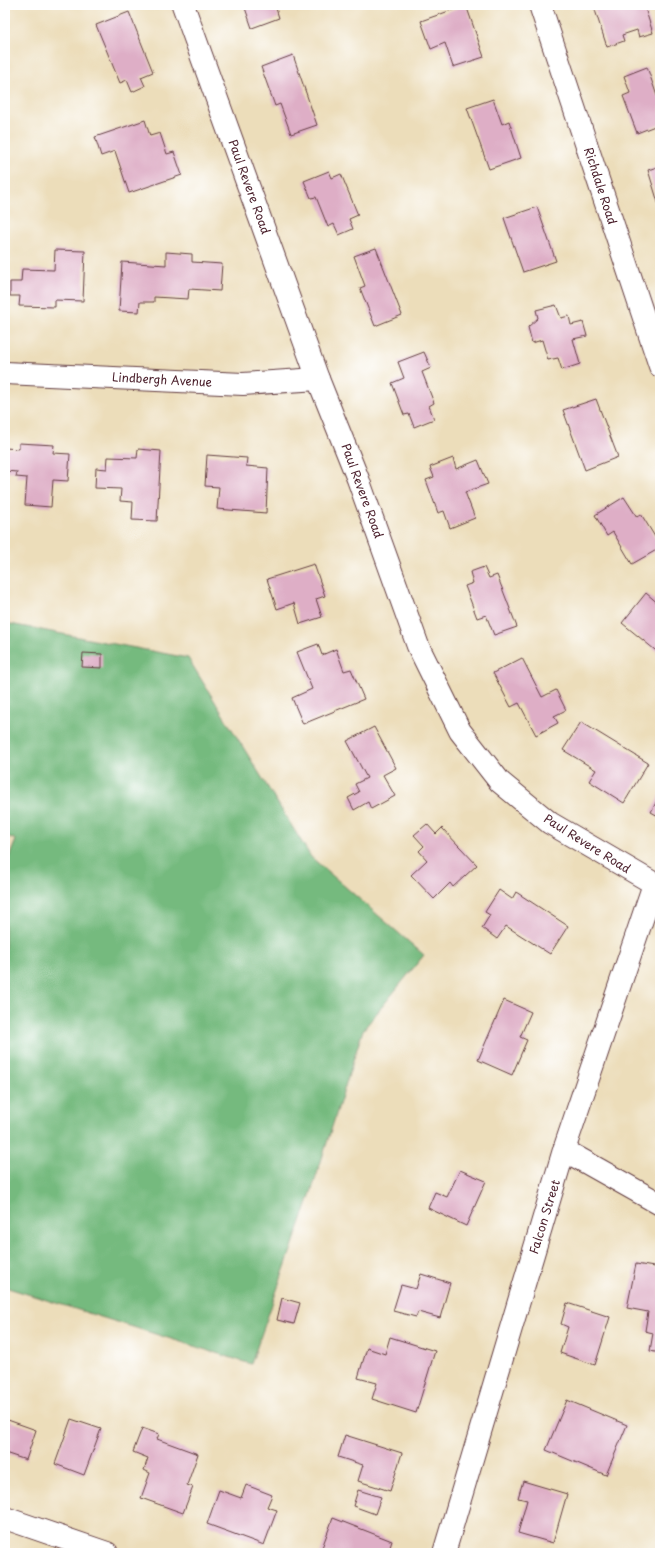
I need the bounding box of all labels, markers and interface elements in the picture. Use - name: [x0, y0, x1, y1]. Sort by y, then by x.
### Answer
- street label: Paul Revere Road: [224, 137, 275, 237]
- street label: Richdale Road: [580, 145, 622, 227]
- street label: Lindbergh Avenue: [112, 367, 213, 391]
- street label: Paul Revere Road: [337, 441, 388, 541]
- street label: Paul Revere Road: [541, 809, 635, 877]
- street label: Falcon Street: [524, 1177, 564, 1256]

